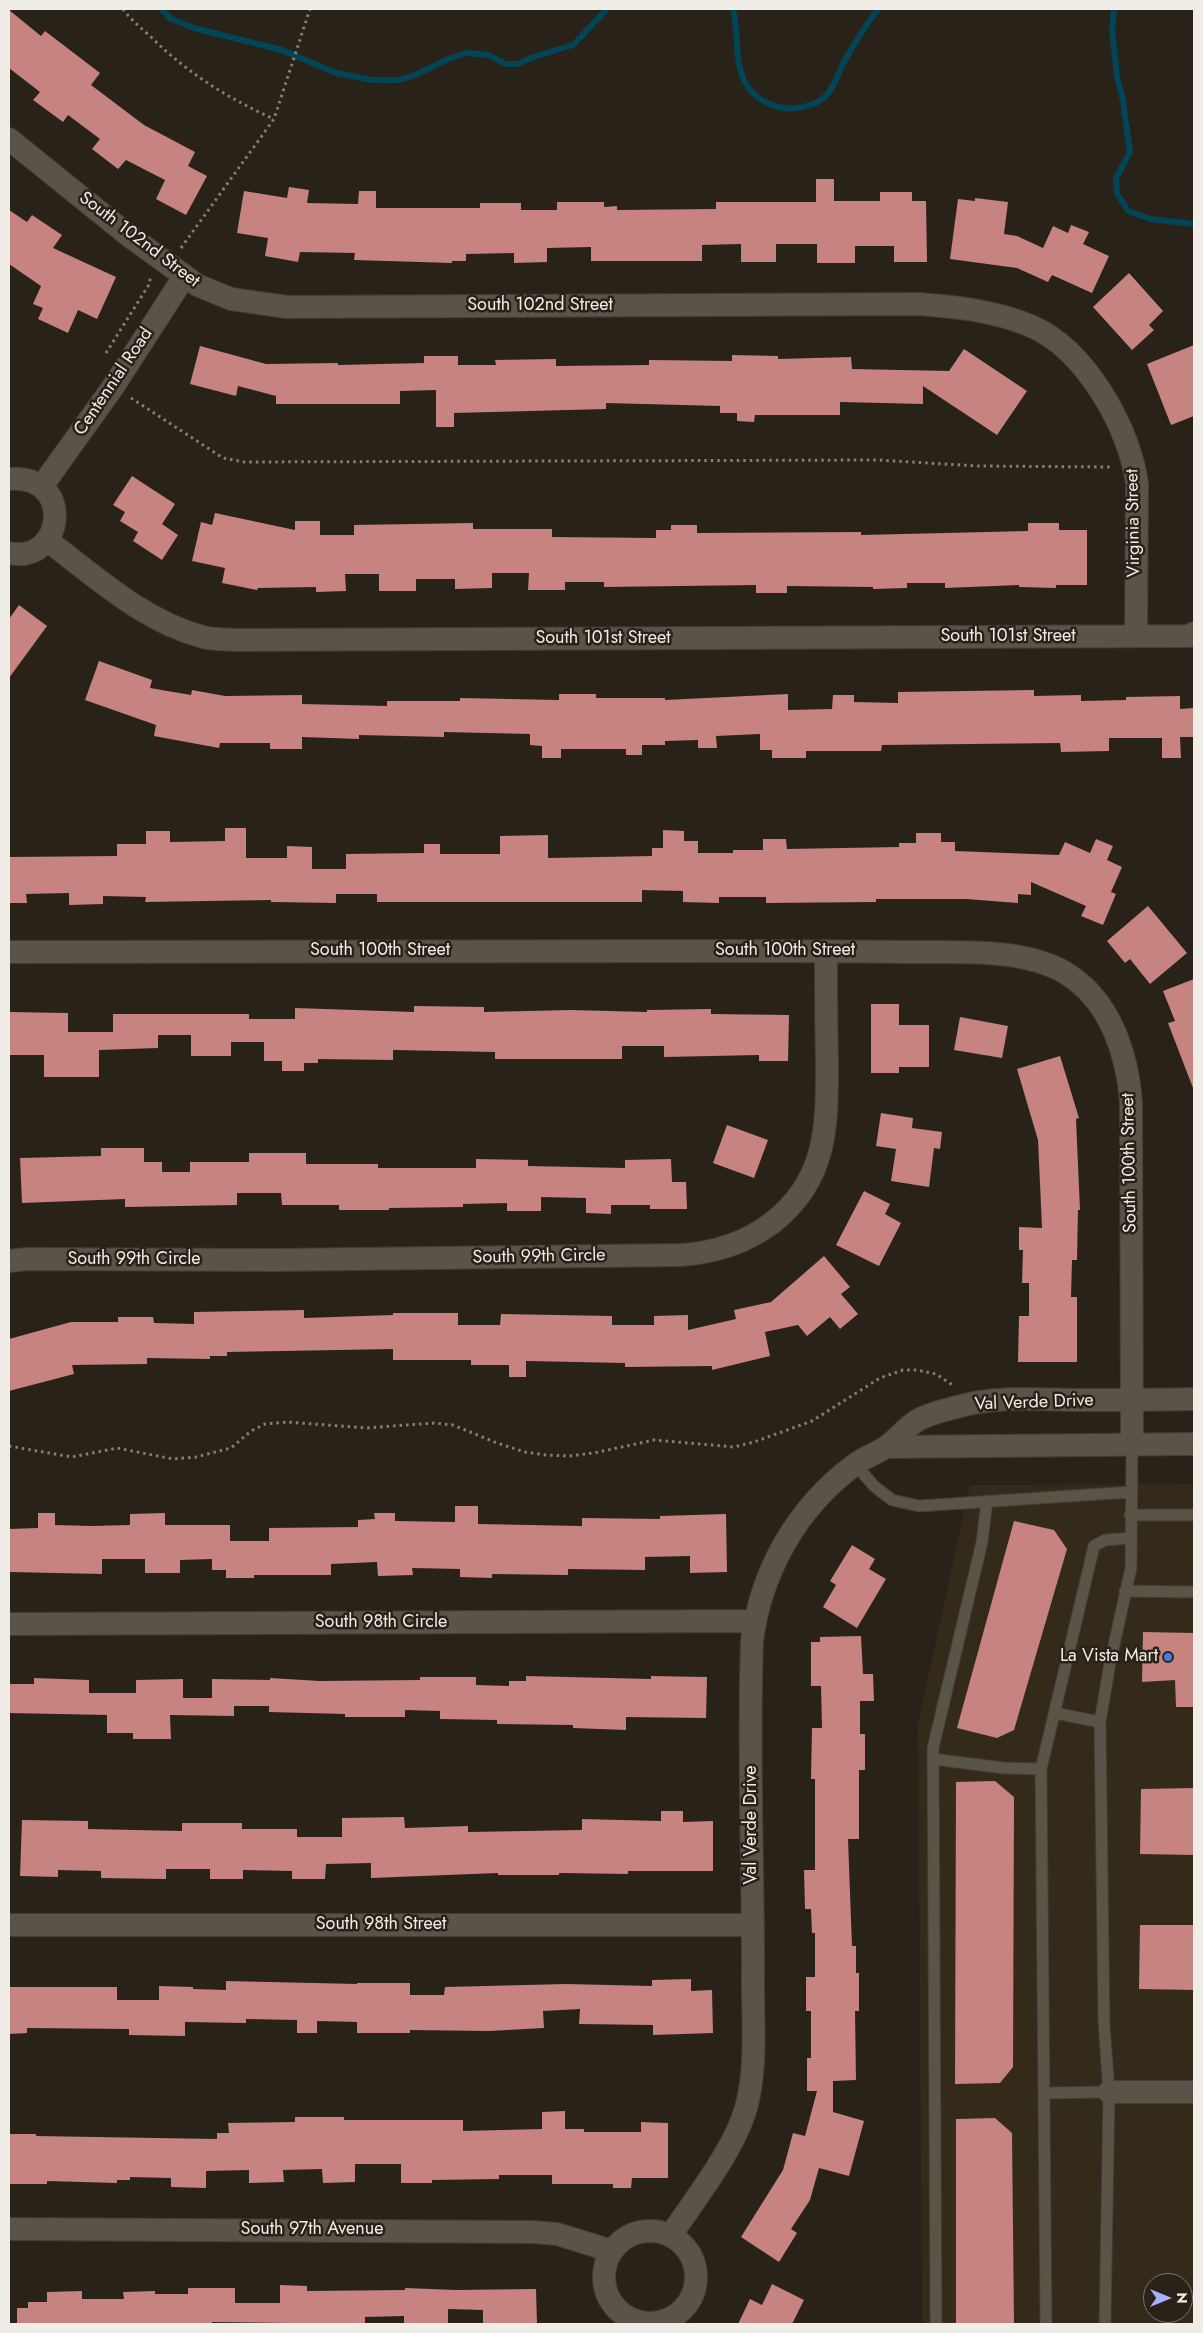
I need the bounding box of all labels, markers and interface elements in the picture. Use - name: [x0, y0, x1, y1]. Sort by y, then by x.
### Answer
- street label: South 102nd Street: [74, 188, 204, 292]
- street label: South 102nd Street: [467, 295, 613, 317]
- street label: Centennial Road: [70, 324, 158, 440]
- street label: Virginia Street: [1122, 469, 1146, 577]
- street label: South 101st Street: [940, 626, 1076, 648]
- street label: South 101st Street: [535, 628, 671, 650]
- street label: South 100th Street: [310, 940, 450, 962]
- street label: South 100th Street: [715, 940, 855, 962]
- street label: South 100th Street: [1118, 1093, 1142, 1233]
- street label: South 99th Circle: [472, 1245, 606, 1269]
- street label: South 99th Circle: [67, 1249, 201, 1271]
- street label: Val Verde Drive: [974, 1390, 1094, 1416]
- street label: South 98th Circle: [315, 1612, 447, 1634]
- place label: La Vista Mart: [1060, 1646, 1158, 1668]
- marker: La Vista Mart: [1162, 1651, 1174, 1663]
- street label: Val Verde Drive: [741, 1765, 763, 1885]
- street label: South 98th Street: [316, 1914, 446, 1936]
- street label: South 97th Avenue: [241, 2219, 383, 2241]
- north arrow: [1143, 2273, 1193, 2323]
- text: N: [1172, 2292, 1192, 2304]

